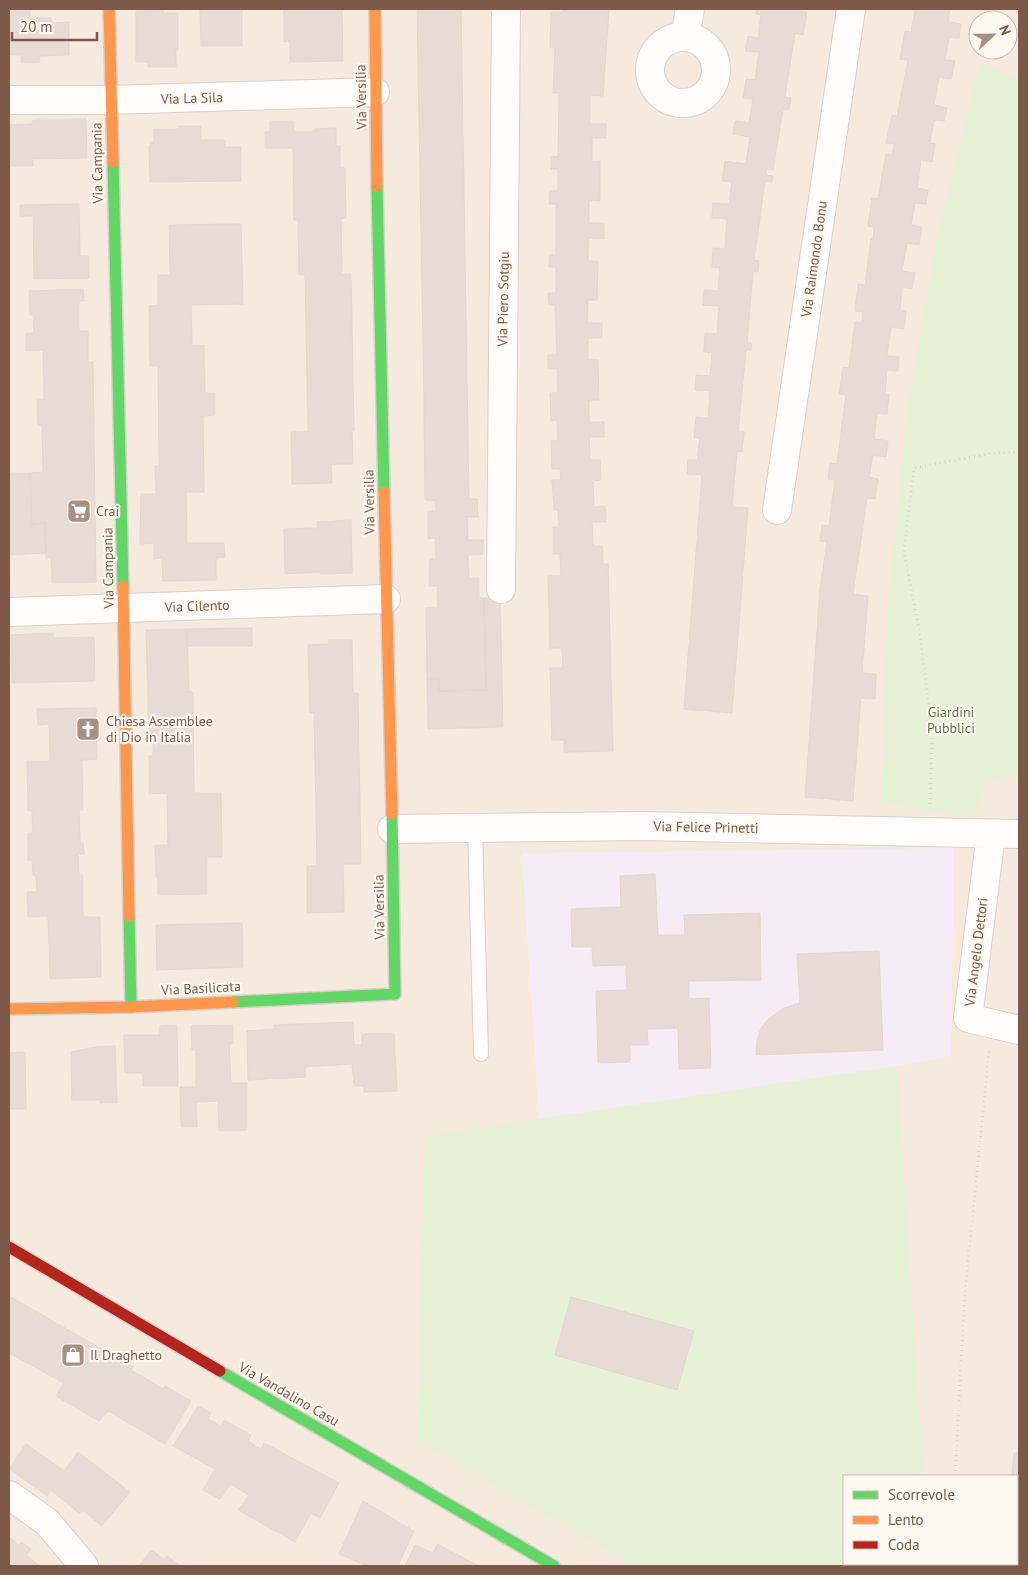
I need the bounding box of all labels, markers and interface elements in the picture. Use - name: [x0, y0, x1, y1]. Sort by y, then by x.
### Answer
- scale bar: [12, 10, 98, 42]
- north arrow: [968, 10, 1018, 60]
- text: 20 m: [20, 17, 53, 36]
- text: N: [995, 22, 1015, 38]
- street label: Via Versilia: [351, 64, 371, 131]
- street label: Via La Sila: [160, 88, 223, 108]
- street label: Via Campania: [87, 122, 107, 205]
- street label: Via Raimondo Bonu: [797, 200, 831, 319]
- street label: Via Piero Sotgiu: [493, 251, 513, 348]
- street label: Via Versilia: [359, 469, 379, 536]
- supermarket icon: Crai: [66, 498, 92, 524]
- place label: Crai: [96, 502, 119, 520]
- street label: Via Campania: [98, 527, 118, 610]
- street label: Via Cilento: [163, 596, 230, 616]
- park label: Giardini Pubblici: [927, 703, 975, 737]
- place label: Chiesa Assemblee di Dio in Italia: [106, 712, 213, 746]
- church icon: Chiesa Assemblee di Dio in Italia: [75, 716, 101, 742]
- street label: Via Felice Prinetti: [652, 817, 759, 837]
- street label: Via Versilia: [369, 874, 389, 941]
- street label: Via Angelo Dettori: [960, 897, 992, 1008]
- street label: Via Basilicata: [160, 977, 241, 999]
- shop icon: Il Draghetto: [60, 1342, 86, 1368]
- place label: Il Draghetto: [90, 1346, 162, 1364]
- street label: Via Vandalino Casu: [235, 1357, 343, 1430]
- legend: [843, 1475, 1018, 1565]
- text: Scorrevole: [888, 1485, 955, 1504]
- text: Lento: [888, 1510, 924, 1529]
- text: Coda: [888, 1535, 920, 1554]

